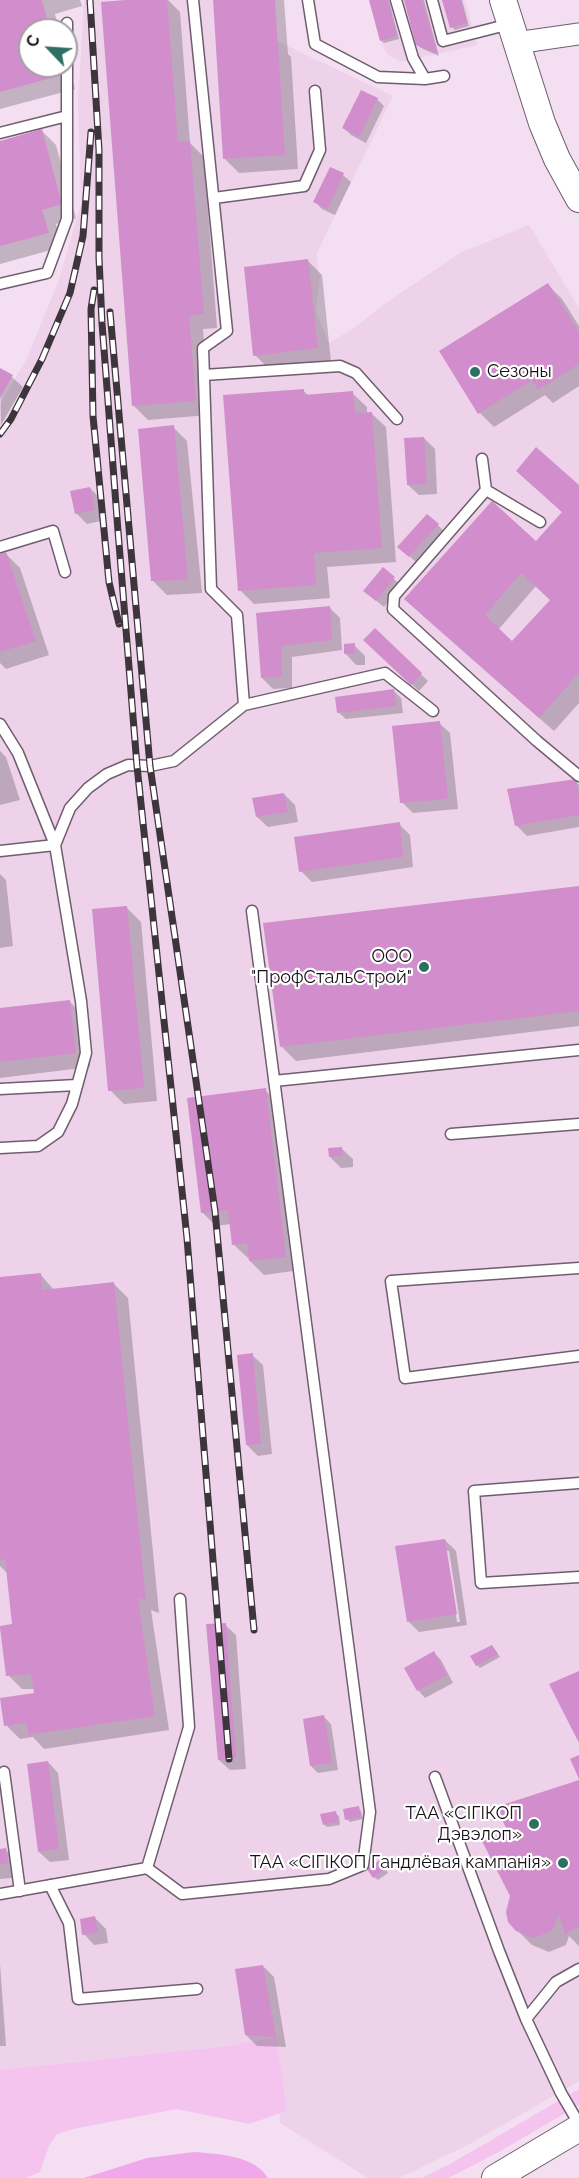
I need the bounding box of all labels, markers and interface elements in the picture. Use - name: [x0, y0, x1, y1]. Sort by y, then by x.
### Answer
- north arrow: [18, 18, 78, 78]
- text: С: [22, 32, 44, 50]
- place label: Сезоны: [487, 361, 552, 383]
- marker: Сезоны: [468, 365, 482, 379]
- place label: ООО "ПрофСтальСтрой": [251, 946, 412, 988]
- marker: ООО "ПрофСтальСтрой": [417, 960, 431, 974]
- place label: ТАА «СІГІКОП Дэвэлоп»: [405, 1803, 522, 1846]
- marker: ТАА «СІГІКОП Дэвэлоп»: [527, 1817, 541, 1831]
- place label: ТАА «СІГІКОП Гандлёвая кампанія»: [250, 1852, 551, 1874]
- marker: ТАА «СІГІКОП Гандлёвая кампанія»: [556, 1856, 570, 1870]

